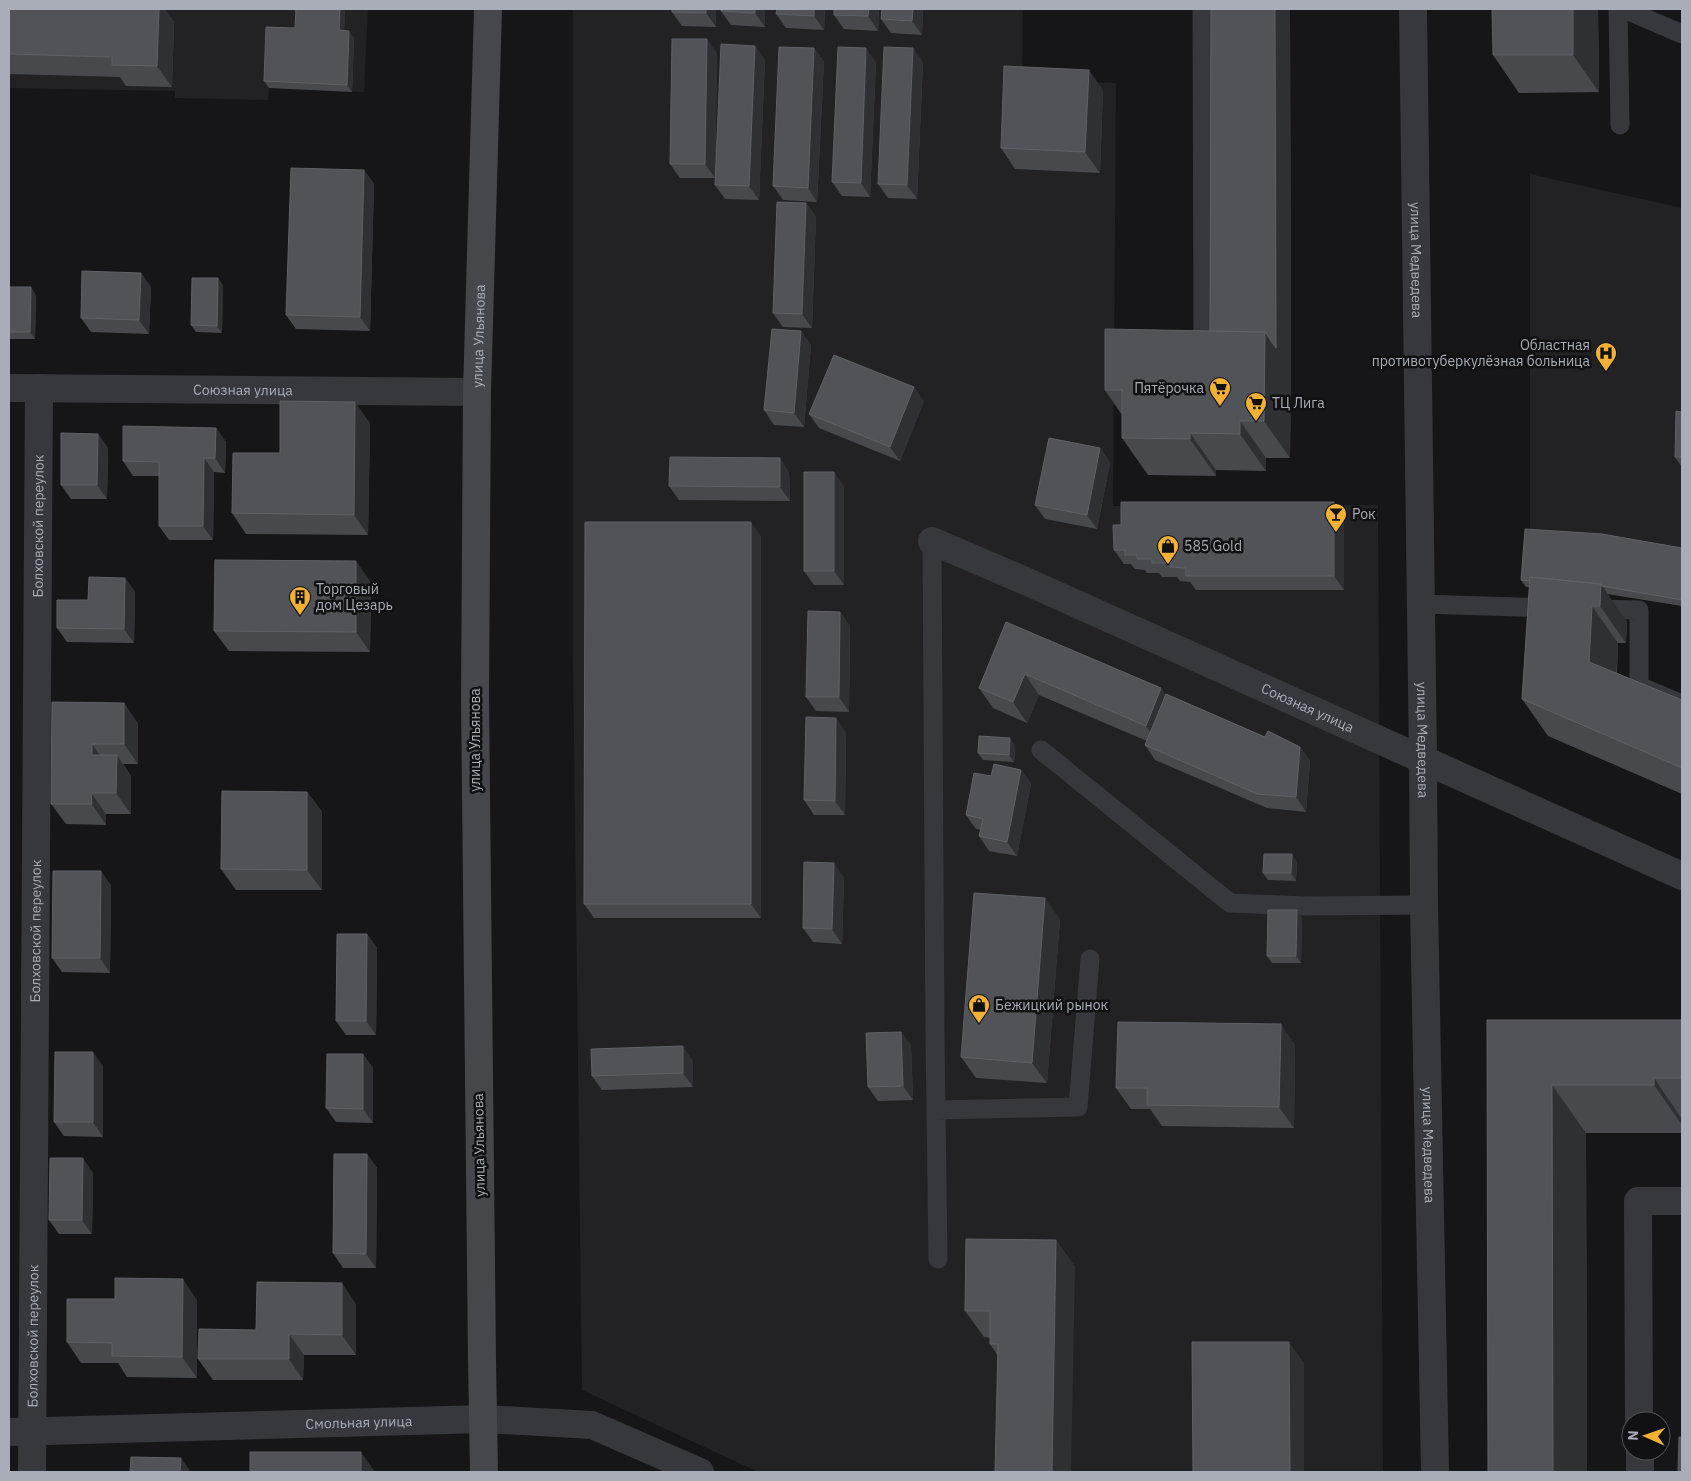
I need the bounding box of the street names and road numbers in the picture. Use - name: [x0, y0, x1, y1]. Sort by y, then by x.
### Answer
- street label: улица Медведева: [1407, 202, 1426, 319]
- street label: улица Ульянова: [468, 284, 489, 388]
- street label: Союзная улица: [193, 381, 293, 399]
- street label: Болховской переулок: [29, 454, 48, 597]
- street label: Союзная улица: [1258, 679, 1357, 737]
- street label: улица Медведева: [1413, 682, 1432, 799]
- street label: улица Ульянова: [466, 688, 484, 792]
- street label: Болховской переулок: [26, 859, 45, 1002]
- street label: улица Медведева: [1419, 1087, 1439, 1204]
- street label: улица Ульянова: [469, 1093, 489, 1197]
- street label: Болховской переулок: [23, 1264, 42, 1407]
- street label: Смольная улица: [305, 1412, 413, 1433]

